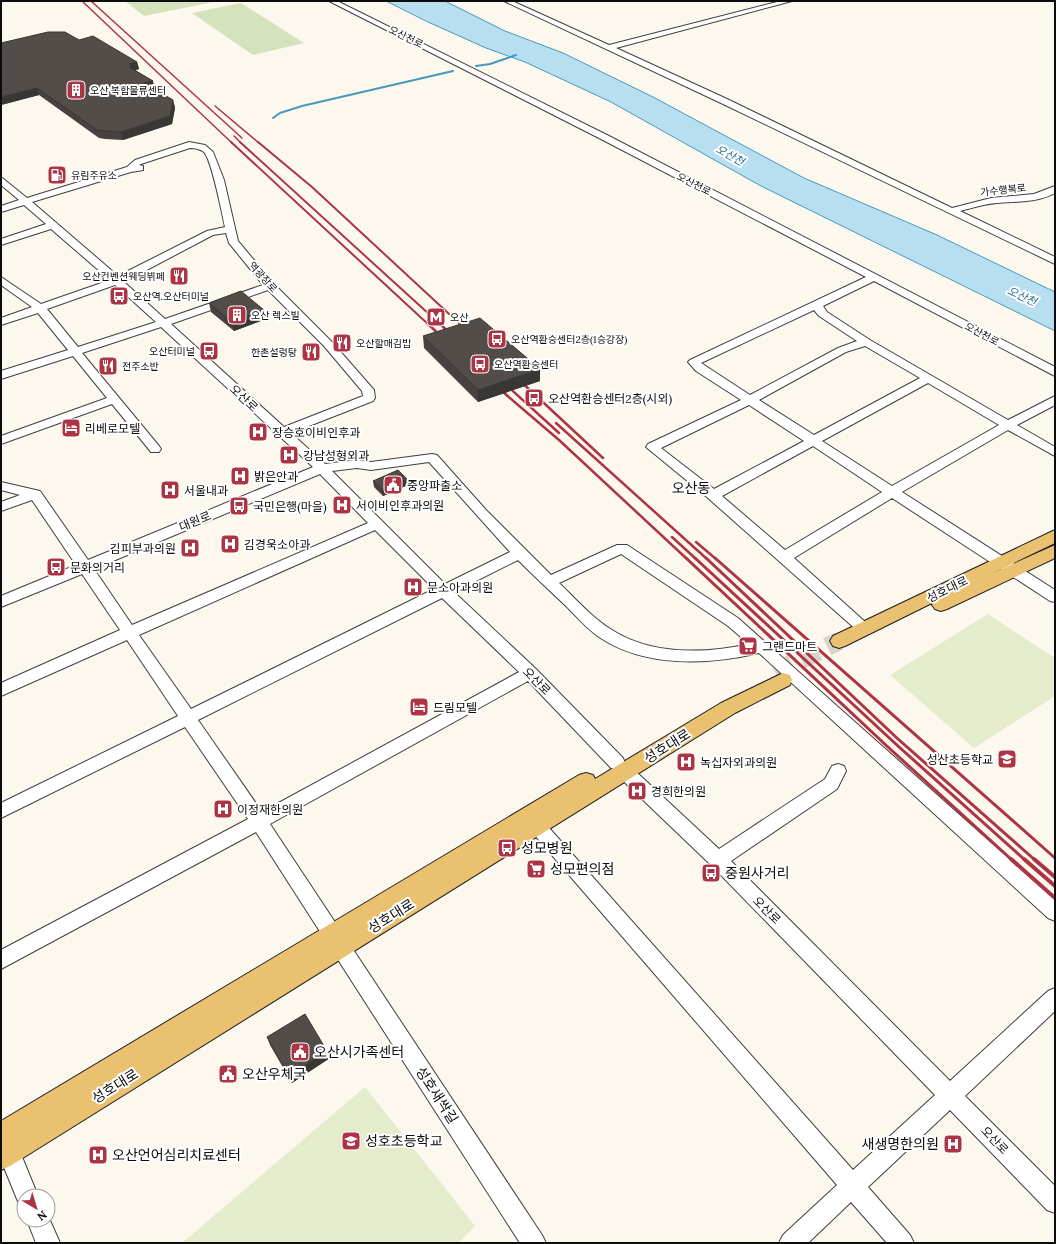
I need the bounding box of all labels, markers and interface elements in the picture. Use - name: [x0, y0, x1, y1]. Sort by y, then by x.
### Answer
- street label: 오산천로: [387, 23, 425, 51]
- building icon: 오산 복합물류센터: [65, 79, 87, 101]
- place label: 오산 복합물류센터: [90, 84, 166, 97]
- water label: 오산천: [713, 142, 748, 169]
- fuel station icon: 유림주유소: [46, 164, 68, 186]
- place label: 유림주유소: [71, 169, 117, 182]
- street label: 오산천로: [675, 170, 713, 198]
- street label: 가수행복로: [979, 181, 1027, 199]
- street label: 역광장로: [246, 259, 280, 295]
- restaurant icon: 오산컨벤션웨딩뷔페: [168, 265, 190, 287]
- place label: 오산컨벤션웨딩뷔페: [82, 270, 165, 283]
- water label: 오산천: [1005, 283, 1040, 310]
- bus stop icon: 오산역.오산터미널: [108, 285, 130, 307]
- place label: 오산역.오산터미널: [133, 290, 209, 303]
- building icon: 오산 렉스빌: [226, 304, 248, 326]
- metro station icon: 오산: [425, 306, 447, 328]
- place label: 오산 렉스빌: [251, 309, 300, 322]
- place label: 오산: [450, 311, 468, 324]
- street label: 오산천로: [963, 320, 1001, 348]
- bus stop icon: 오산역환승센터2층(1승강장): [486, 328, 508, 350]
- restaurant icon: 오산할매김밥: [331, 332, 353, 354]
- place label: 오산역환승센터2층(1승강장): [511, 333, 627, 346]
- place label: 오산할매김밥: [356, 337, 412, 350]
- bus stop icon: 오산터미널: [198, 340, 220, 362]
- restaurant icon: 한촌설렁탕: [300, 341, 322, 363]
- place label: 오산터미널: [149, 345, 195, 358]
- place label: 한촌설렁탕: [251, 346, 297, 359]
- bus stop icon: 오산역환승센터: [469, 353, 491, 375]
- restaurant icon: 전주소반: [97, 355, 119, 377]
- place label: 오산역환승센터: [494, 358, 558, 371]
- place label: 전주소반: [122, 360, 159, 373]
- street label: 오산로: [227, 381, 261, 415]
- bus stop icon: 오산역환승센터2층(시외): [523, 387, 545, 409]
- place label: 오산역환승센터2층(시외): [548, 391, 673, 407]
- hotel icon: 리베로모텔: [60, 417, 82, 439]
- place label: 리베로모텔: [85, 421, 140, 436]
- hospital icon: 장승호이비인후과: [247, 421, 269, 443]
- place label: 장승호이비인후과: [272, 425, 360, 440]
- hospital icon: 강남성형외과: [278, 444, 300, 466]
- place label: 강남성형외과: [303, 448, 369, 463]
- hospital icon: 밝은안과: [229, 465, 251, 487]
- place label: 밝은안과: [254, 469, 298, 484]
- public building icon: 중앙파출소: [382, 474, 404, 496]
- place label: 중앙파출소: [407, 478, 462, 493]
- hospital icon: 서울내과: [159, 479, 181, 501]
- district label: 오산동: [672, 479, 710, 497]
- place label: 서울내과: [184, 483, 228, 498]
- hospital icon: 서이비인후과의원: [331, 494, 353, 516]
- bus stop icon: 국민은행(마을): [228, 495, 250, 517]
- place label: 서이비인후과의원: [356, 498, 444, 513]
- place label: 국민은행(마을): [253, 499, 327, 515]
- street label: 대원로: [177, 508, 213, 534]
- hospital icon: 김경욱소아과: [219, 533, 241, 555]
- hospital icon: 김피부과의원: [179, 537, 201, 559]
- place label: 김경욱소아과: [244, 537, 310, 552]
- place label: 김피부과의원: [110, 541, 176, 556]
- bus stop icon: 문화의거리: [45, 556, 67, 578]
- place label: 문화의거리: [70, 560, 125, 575]
- street label: 성호대로: [924, 573, 970, 605]
- hospital icon: 문소아과의원: [402, 576, 424, 598]
- place label: 문소아과의원: [427, 580, 493, 595]
- supermarket icon: 그랜드마트: [737, 635, 759, 657]
- place label: 그랜드마트: [762, 639, 817, 654]
- street label: 오산로: [520, 664, 554, 698]
- hotel icon: 드림모텔: [408, 696, 430, 718]
- place label: 드림모텔: [433, 700, 477, 715]
- street label: 성호대로: [640, 725, 694, 767]
- school or university icon: 성산초등학교: [996, 748, 1018, 770]
- hospital icon: 녹십자외과의원: [675, 751, 697, 773]
- place label: 성산초등학교: [927, 752, 993, 767]
- place label: 녹십자외과의원: [700, 755, 777, 770]
- hospital icon: 경희한의원: [626, 780, 648, 802]
- place label: 경희한의원: [651, 784, 706, 799]
- hospital icon: 이정재한의원: [212, 798, 234, 820]
- place label: 이정재한의원: [237, 802, 303, 817]
- bus stop icon: 성모병원: [496, 837, 518, 859]
- place label: 성모병원: [521, 839, 573, 857]
- supermarket icon: 성모편의점: [525, 858, 547, 880]
- place label: 성모편의점: [550, 860, 614, 878]
- bus stop icon: 중원사거리: [700, 862, 722, 884]
- place label: 중원사거리: [725, 864, 789, 882]
- street label: 오산로: [750, 893, 784, 927]
- street label: 성호대로: [364, 895, 418, 937]
- public building icon: 오산시가족센터: [289, 1041, 311, 1063]
- place label: 오산시가족센터: [314, 1043, 404, 1061]
- public building icon: 오산우체국: [217, 1063, 239, 1085]
- street label: 성호새싹길: [412, 1063, 462, 1127]
- street label: 성호대로: [88, 1065, 142, 1107]
- place label: 오산우체국: [242, 1065, 307, 1083]
- street label: 오산로: [978, 1123, 1012, 1157]
- school or university icon: 성호초등학교: [340, 1130, 362, 1152]
- place label: 성호초등학교: [365, 1132, 442, 1150]
- hospital icon: 새생명한의원: [942, 1133, 964, 1155]
- place label: 새생명한의원: [862, 1135, 939, 1153]
- hospital icon: 오산언어심리치료센터: [87, 1144, 109, 1166]
- place label: 오산언어심리치료센터: [112, 1146, 241, 1164]
- north arrow: [16, 1188, 56, 1228]
- text: N: [34, 1208, 50, 1224]

